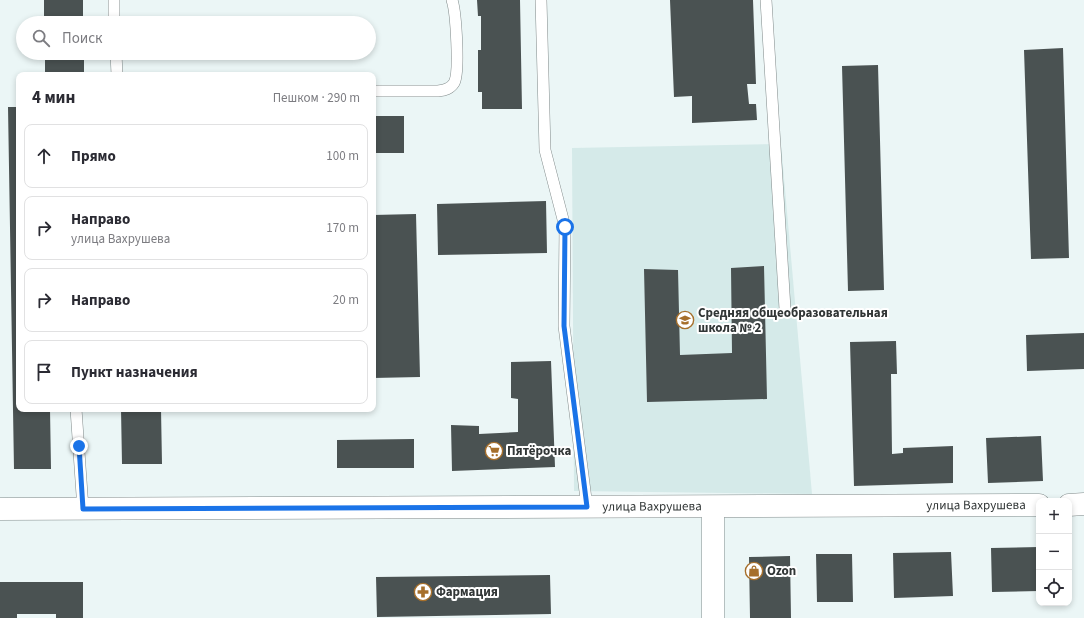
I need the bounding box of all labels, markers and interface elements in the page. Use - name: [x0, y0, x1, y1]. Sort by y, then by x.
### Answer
- search box: [16, 16, 376, 60]
- icon: search: [30, 27, 52, 49]
- text: Поиск: [62, 28, 103, 49]
- text: 4 мин: [32, 86, 75, 110]
- text: Пешком · 290 m: [273, 89, 360, 107]
- icon: ahead: [33, 145, 55, 167]
- text: Прямо: [71, 146, 116, 167]
- text: 100 m: [326, 147, 359, 165]
- text: Направо: [71, 209, 130, 230]
- icon: right: [33, 217, 55, 239]
- route start: [556, 218, 574, 236]
- text: 170 m: [326, 219, 359, 237]
- text: улица Вахрушева: [71, 230, 170, 248]
- icon: right: [33, 289, 55, 311]
- text: Направо: [71, 290, 130, 311]
- text: 20 m: [333, 291, 359, 309]
- place label: Средняя общеобразовательная школа № 2: [698, 304, 888, 337]
- school or university icon: Средняя общеобразовательная школа № 2: [675, 310, 695, 330]
- icon: arrive: [33, 361, 55, 383]
- text: Пункт назначения: [71, 362, 198, 383]
- route end: [70, 437, 88, 455]
- supermarket icon: Пятёрочка: [484, 441, 504, 461]
- place label: Пятёрочка: [507, 442, 571, 460]
- street label: улица Вахрушева: [926, 496, 1026, 514]
- street label: улица Вахрушева: [602, 497, 702, 516]
- map controls: [1036, 498, 1072, 606]
- button: +: [1036, 498, 1072, 534]
- button: −: [1036, 534, 1072, 570]
- shop icon: Ozon: [744, 561, 764, 581]
- place label: Ozon: [767, 562, 796, 580]
- button: locate: [1036, 570, 1072, 606]
- pharmacy icon: Фармация: [413, 582, 433, 602]
- place label: Фармация: [436, 583, 498, 601]

